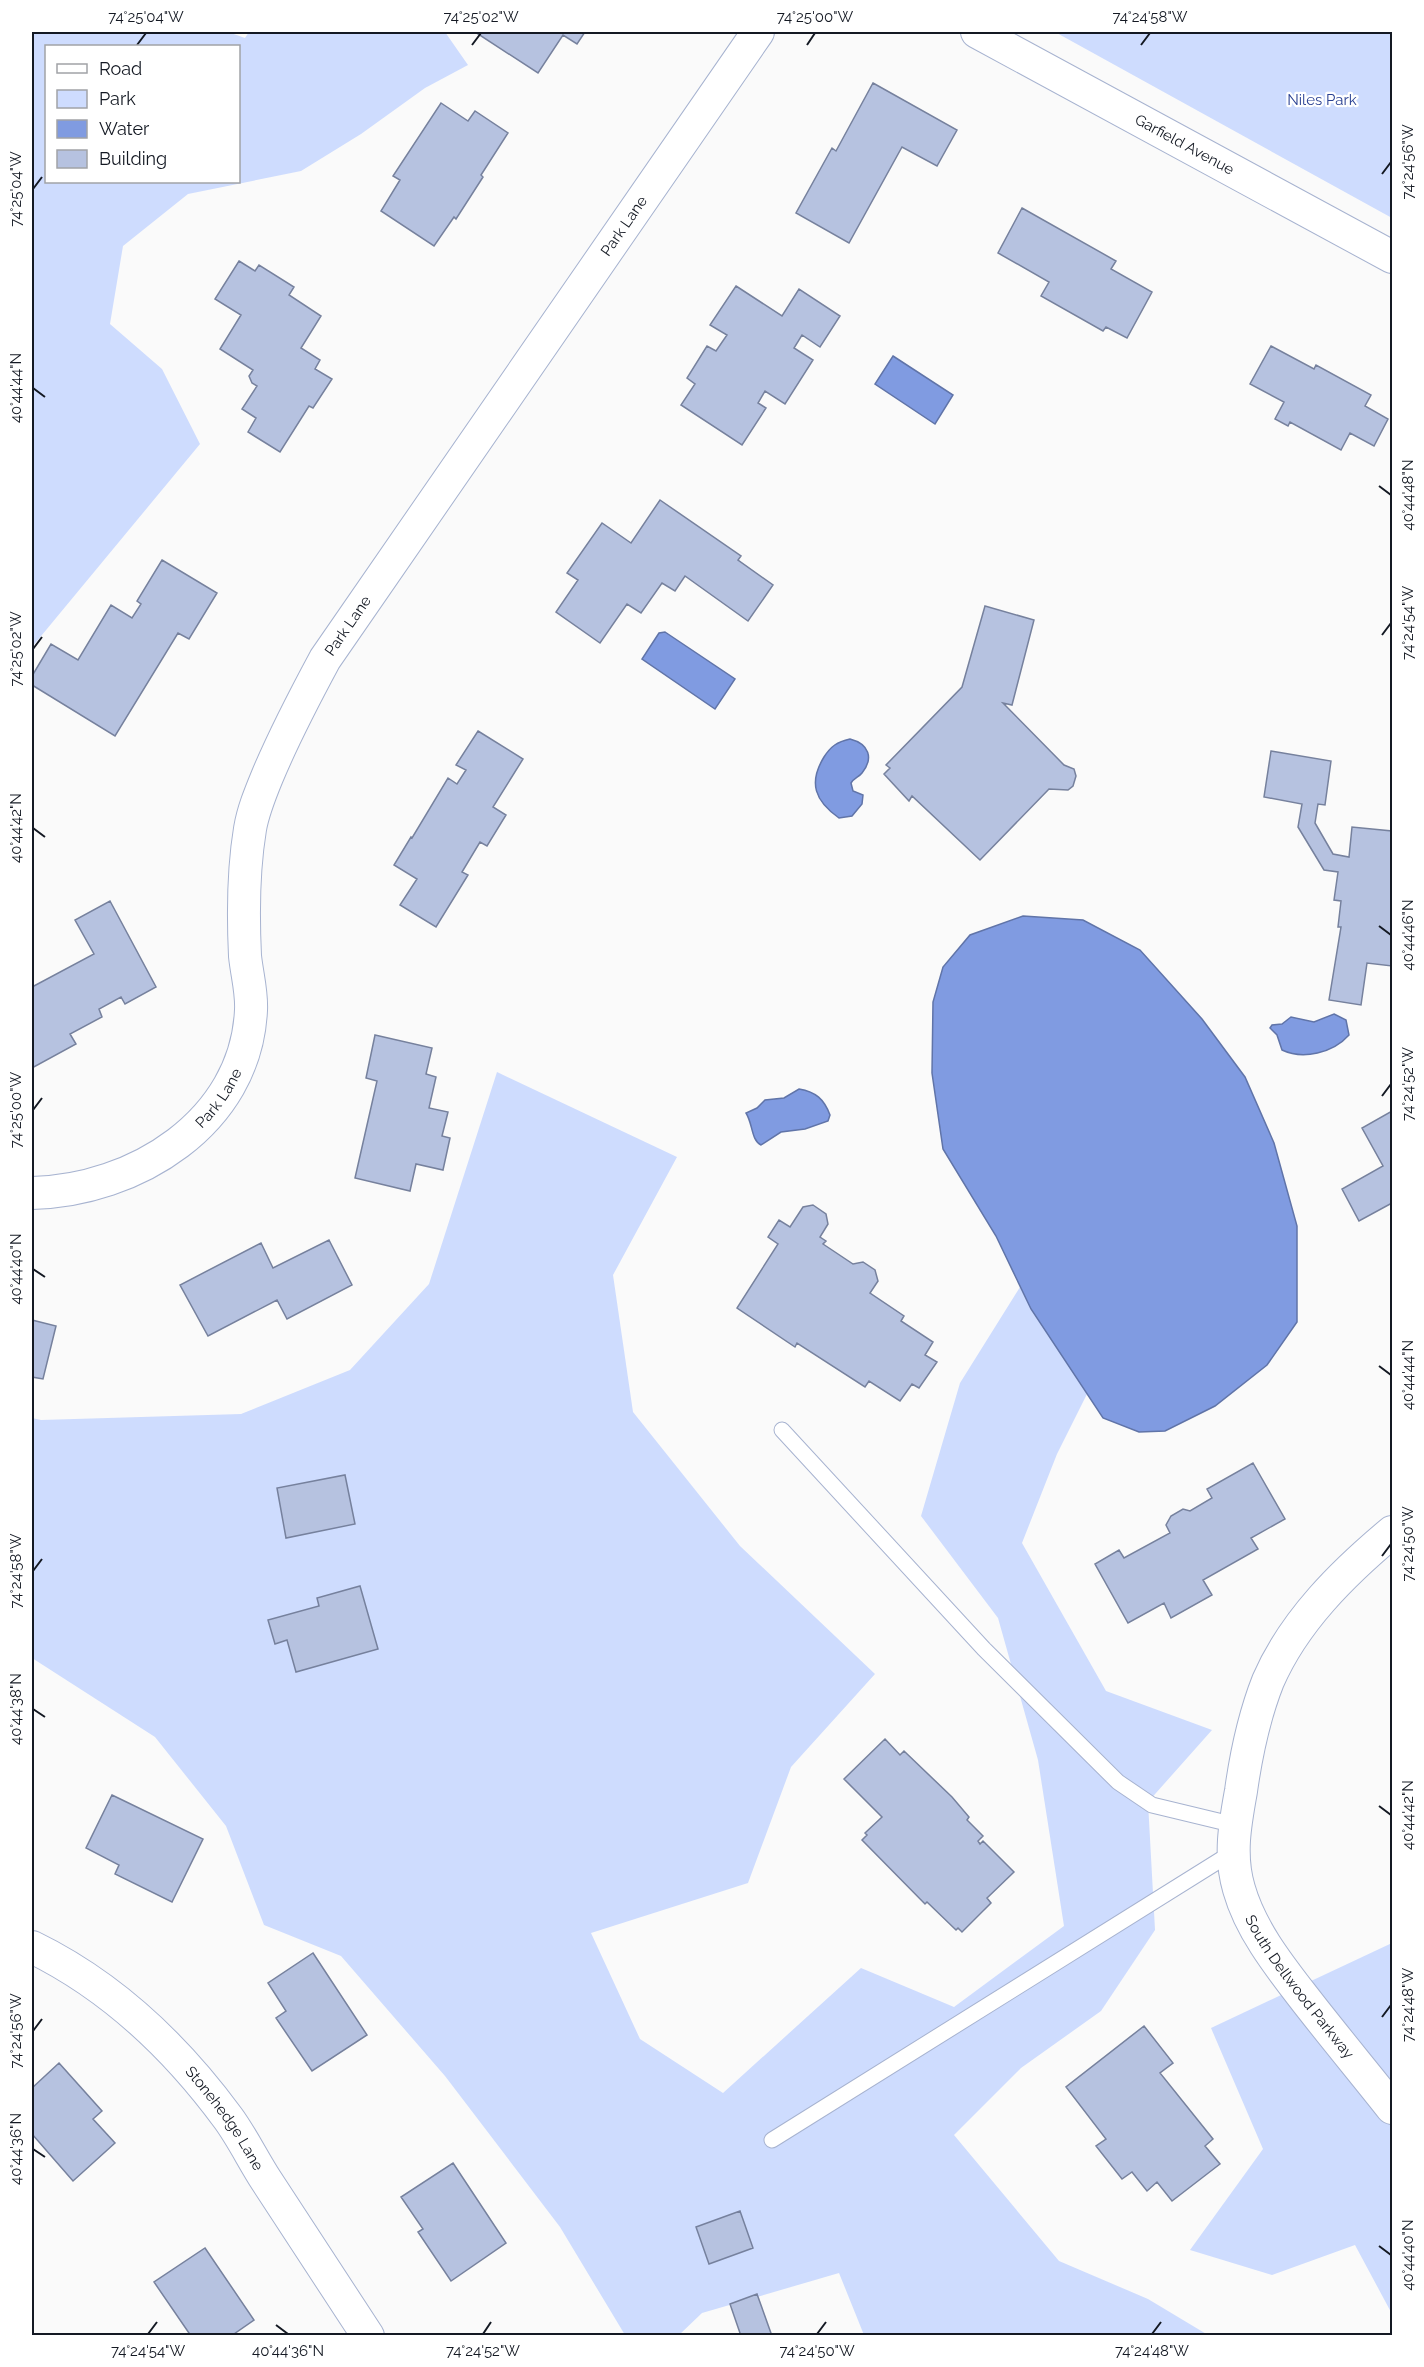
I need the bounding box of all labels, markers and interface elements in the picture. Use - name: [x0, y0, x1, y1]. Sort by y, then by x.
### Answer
- text: 74°25'04"W: [108, 8, 184, 26]
- text: 74°25'02"W: [443, 8, 519, 26]
- text: 74°25'00"W: [777, 8, 854, 26]
- text: 74°24'58"W: [1113, 8, 1188, 26]
- legend: [45, 45, 240, 183]
- text: Road: [99, 58, 142, 79]
- text: Park: [99, 88, 136, 109]
- park label: Niles Park: [1287, 91, 1357, 109]
- street label: Garfield Avenue: [1132, 110, 1237, 179]
- text: Water: [99, 118, 150, 139]
- text: 74°24'56"W: [1399, 124, 1417, 200]
- text: Building: [99, 148, 167, 169]
- text: 74°25'04"W: [7, 151, 25, 227]
- street label: Park Lane: [597, 192, 651, 259]
- text: 40°44'44"N: [7, 353, 25, 423]
- text: 40°44'48"N: [1399, 460, 1417, 530]
- text: 74°24'54"W: [1399, 586, 1417, 660]
- street label: Park Lane: [321, 592, 375, 659]
- text: 74°25'02"W: [7, 611, 25, 687]
- text: 40°44'42"N: [7, 793, 25, 863]
- text: 40°44'46"N: [1399, 899, 1417, 971]
- text: 74°24'52"W: [1399, 1047, 1417, 1121]
- street label: Park Lane: [192, 1065, 246, 1132]
- text: 74°25'00"W: [7, 1071, 25, 1148]
- text: 40°44'40"N: [7, 1233, 25, 1305]
- text: 40°44'44"N: [1399, 1340, 1417, 1410]
- text: 74°24'50"W: [1399, 1506, 1417, 1582]
- text: 74°24'58"W: [7, 1533, 25, 1609]
- text: 40°44'38"N: [7, 1673, 25, 1745]
- text: 40°44'42"N: [1399, 1780, 1417, 1850]
- street label: South Dellwood Parkway: [1241, 1912, 1358, 2062]
- text: 74°24'48"W: [1399, 1968, 1417, 2042]
- text: 74°24'56"W: [7, 1993, 25, 2069]
- street label: Stonehedge Lane: [181, 2063, 267, 2174]
- text: 40°44'36"N: [7, 2113, 25, 2185]
- text: 40°44'40"N: [1399, 2219, 1417, 2291]
- text: 74°24'54"W: [111, 2342, 185, 2360]
- text: 40°44'36"N: [252, 2342, 324, 2360]
- text: 74°24'52"W: [446, 2342, 520, 2360]
- text: 74°24'50"W: [779, 2342, 855, 2360]
- text: 74°24'48"W: [1115, 2342, 1189, 2360]

